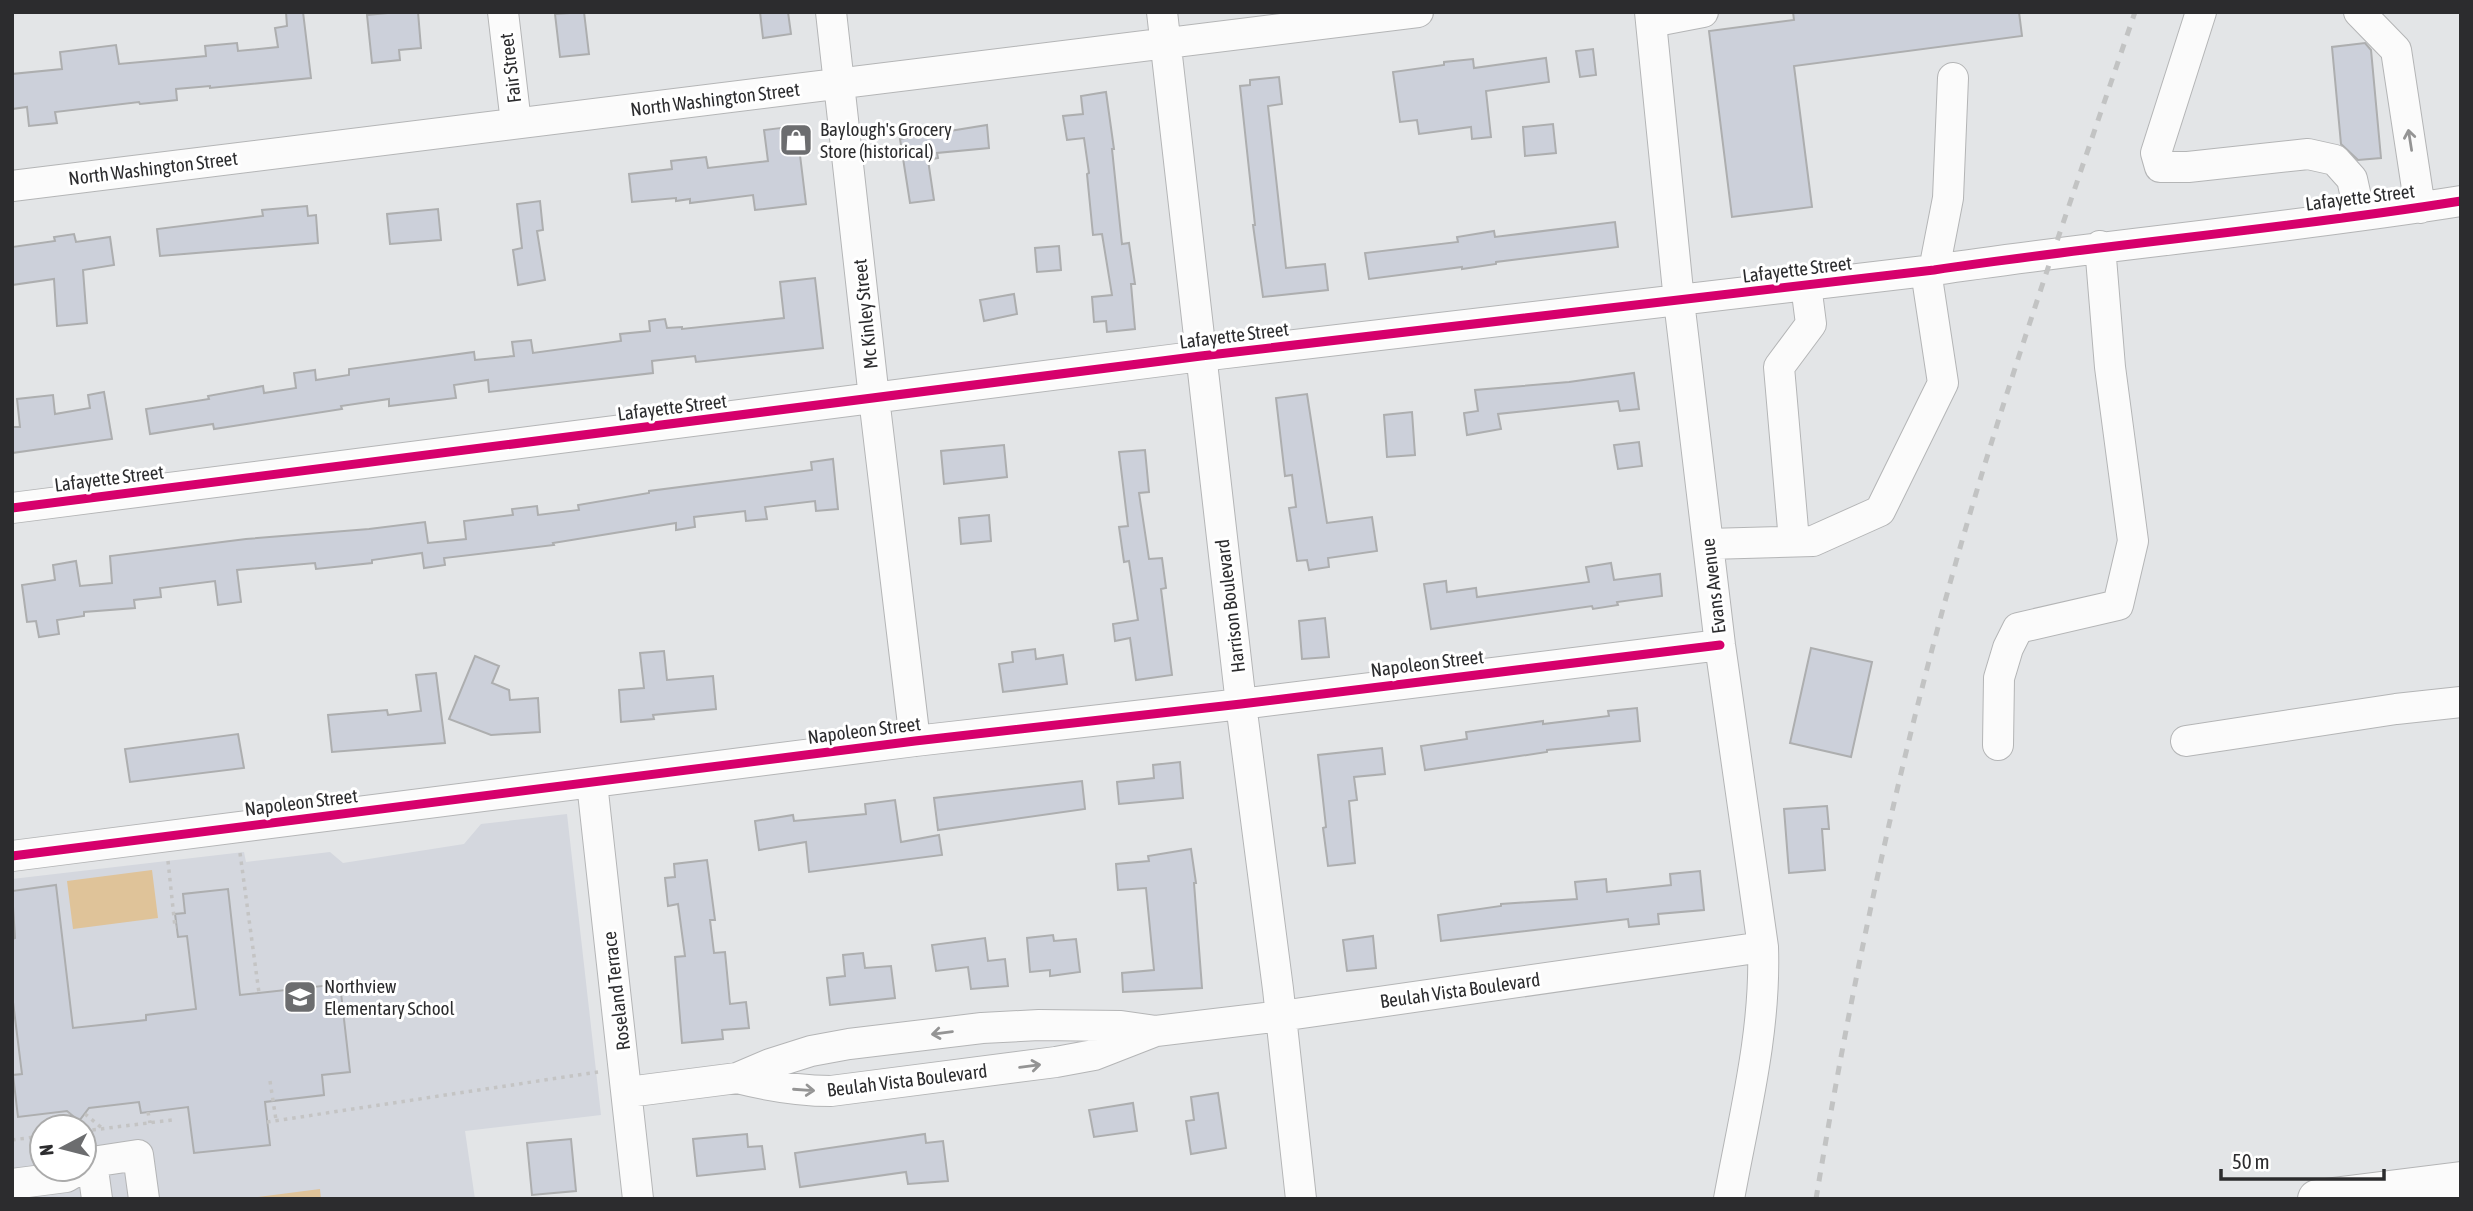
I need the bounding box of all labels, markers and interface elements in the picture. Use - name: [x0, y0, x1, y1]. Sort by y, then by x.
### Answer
- street label: Fair Street: [495, 32, 525, 104]
- street label: North Washington Street: [629, 78, 801, 120]
- place label: Baylough's Grocery Store (historical): [820, 118, 952, 162]
- shop icon: Baylough's Grocery Store (historical): [777, 121, 815, 159]
- one-way arrow: [2403, 129, 2416, 152]
- street label: North Washington Street: [67, 147, 239, 189]
- street label: Lafayette Street: [2304, 179, 2416, 215]
- street label: Lafayette Street: [1741, 251, 1853, 287]
- street label: Mc Kinley Street: [848, 258, 882, 370]
- street label: Lafayette Street: [1178, 317, 1290, 353]
- street label: Lafayette Street: [616, 389, 728, 425]
- street label: Lafayette Street: [53, 460, 165, 496]
- street label: Evans Avenue: [1696, 537, 1730, 635]
- street label: Harrison Boulevard: [1211, 538, 1249, 674]
- street label: Napoleon Street: [1369, 645, 1485, 681]
- street label: Napoleon Street: [806, 712, 922, 748]
- street label: Napoleon Street: [243, 784, 359, 820]
- street label: Roseland Terrace: [598, 930, 634, 1052]
- street label: Beulah Vista Boulevard: [1379, 968, 1541, 1012]
- place label: Northview Elementary School: [324, 975, 455, 1019]
- school or university icon: Northview Elementary School: [281, 978, 319, 1016]
- one-way arrow: [931, 1027, 954, 1040]
- street label: Beulah Vista Boulevard: [826, 1059, 988, 1101]
- one-way arrow: [1018, 1059, 1040, 1072]
- one-way arrow: [792, 1084, 815, 1097]
- north arrow: [28, 1113, 98, 1183]
- scale bar: [2221, 1138, 2384, 1182]
- text: N: [35, 1143, 58, 1157]
- text: 50 m: [2232, 1149, 2270, 1173]

